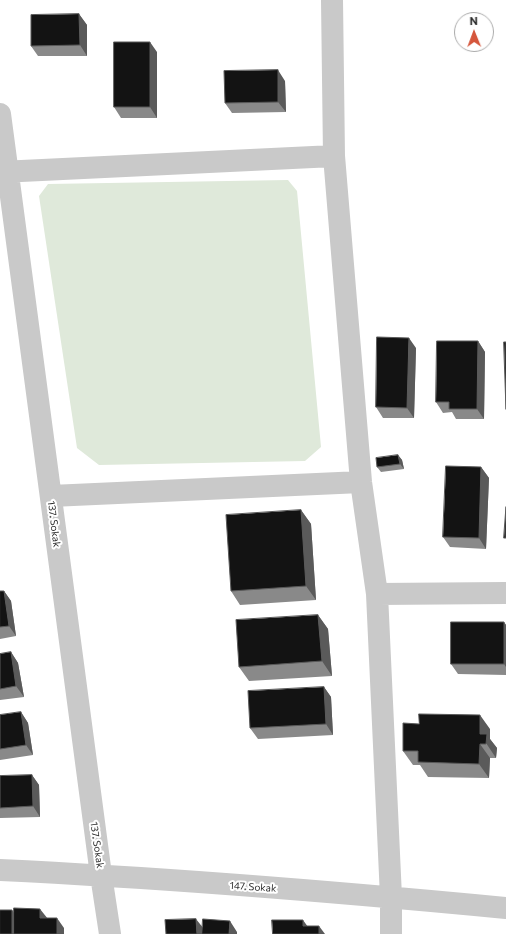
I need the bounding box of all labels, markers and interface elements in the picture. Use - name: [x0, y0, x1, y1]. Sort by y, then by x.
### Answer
- north arrow: [454, 12, 494, 52]
- text: N: [470, 14, 478, 27]
- street label: 137. Sokak: [45, 500, 63, 548]
- street label: 137. Sokak: [88, 821, 106, 869]
- street label: 147. Sokak: [229, 879, 277, 895]

